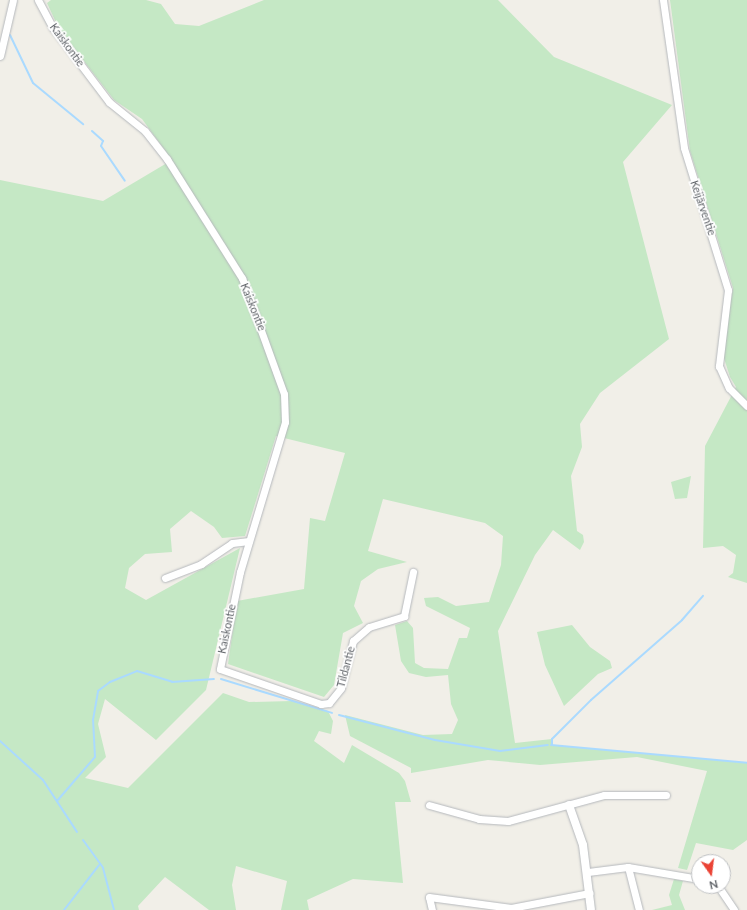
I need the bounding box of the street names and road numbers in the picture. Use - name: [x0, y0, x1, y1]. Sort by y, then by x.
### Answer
- street label: Kaiskontie: [47, 21, 87, 69]
- street label: Keijärventie: [687, 179, 719, 237]
- street label: Kaiskontie: [237, 281, 269, 333]
- street label: Kaiskontie: [215, 603, 239, 655]
- street label: Tildantie: [334, 645, 358, 689]

